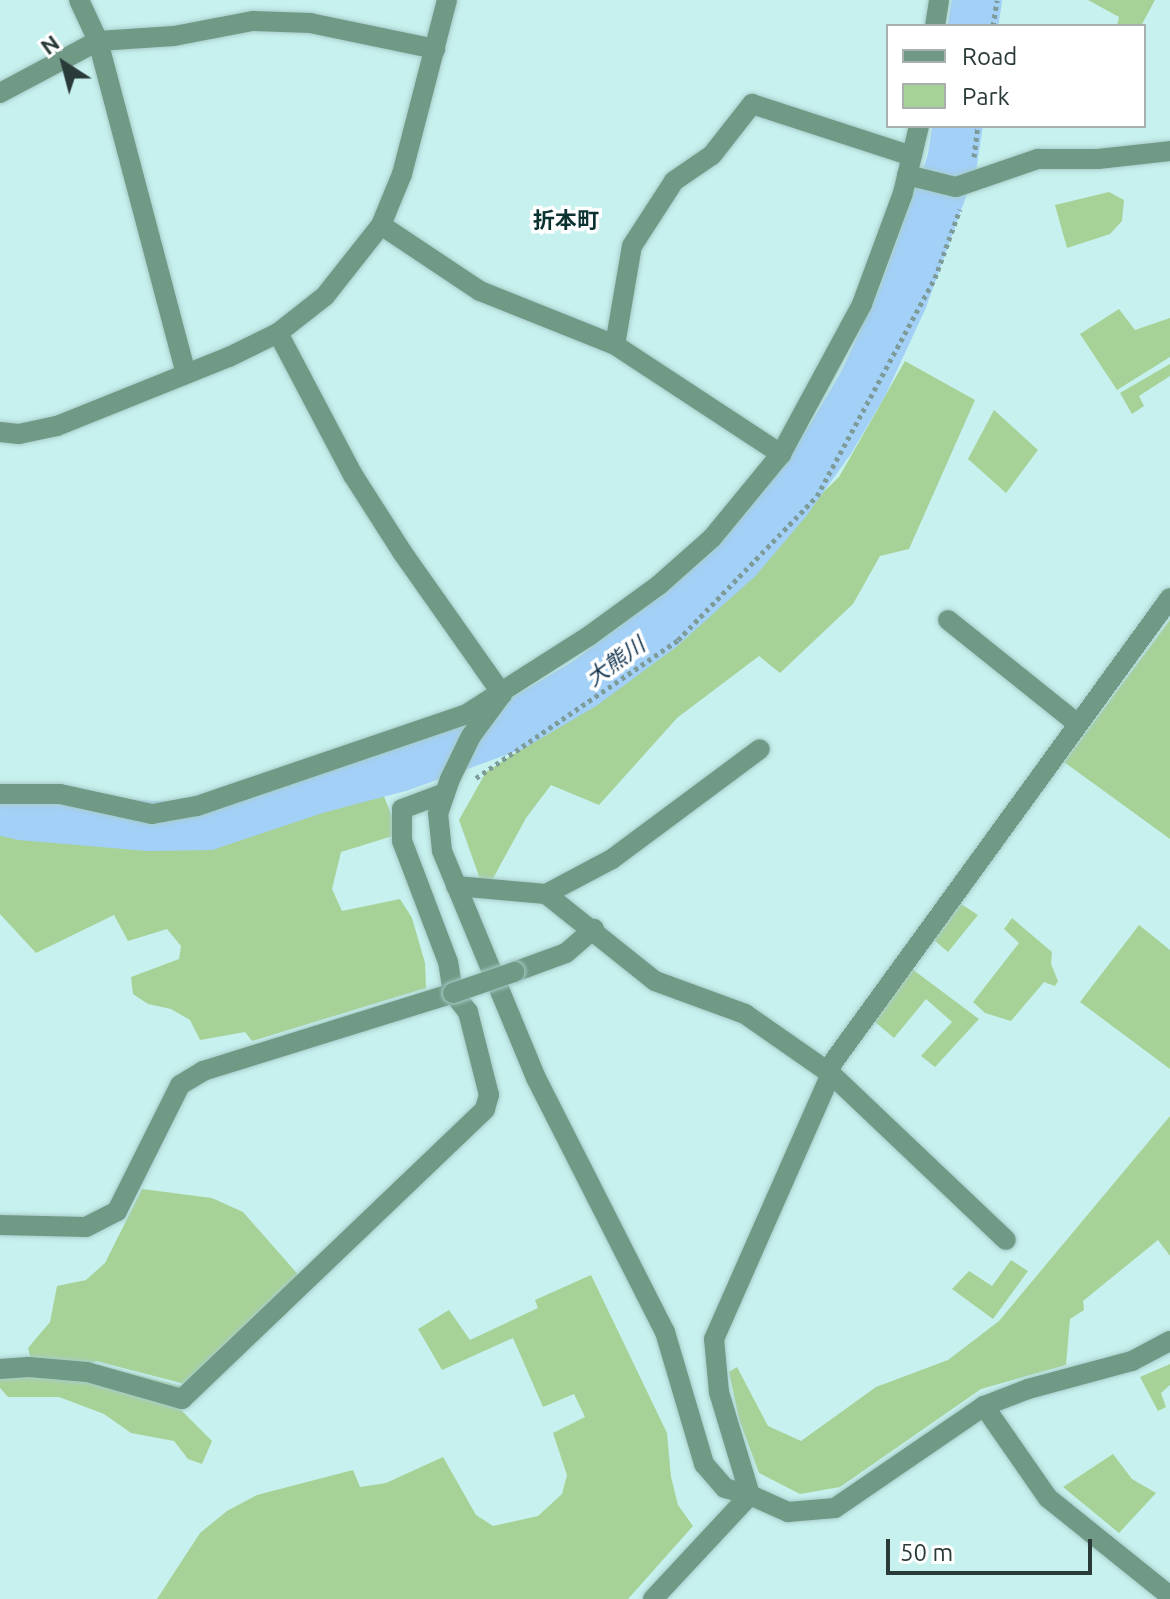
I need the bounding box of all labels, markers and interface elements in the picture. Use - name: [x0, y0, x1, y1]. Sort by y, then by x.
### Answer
- north arrow: [24, 24, 104, 104]
- legend: [886, 24, 1146, 128]
- text: N: [36, 29, 64, 59]
- text: Road: [962, 43, 1017, 70]
- text: Park: [962, 83, 1010, 110]
- district label: 折本町: [533, 207, 599, 233]
- water label: 大熊川: [581, 631, 649, 691]
- scale bar: [890, 1523, 1096, 1573]
- text: 50 m: [900, 1539, 953, 1566]

